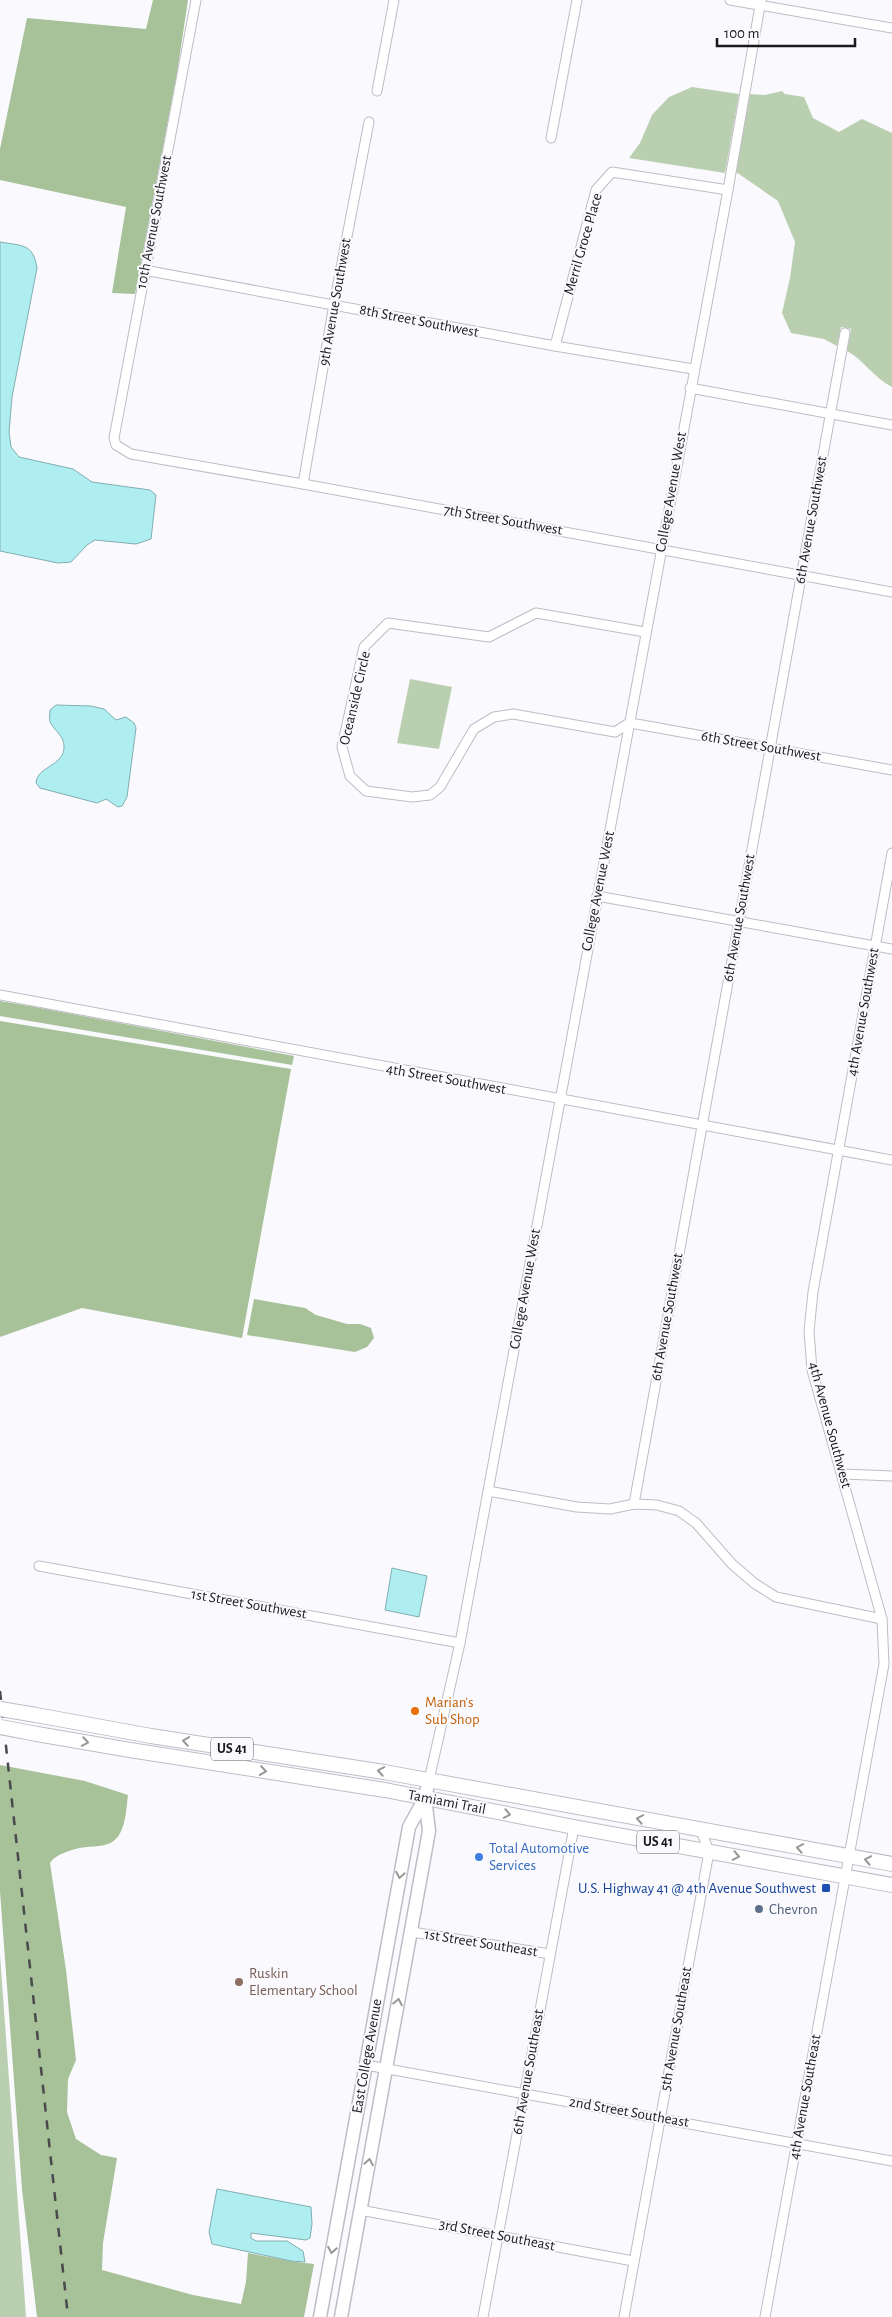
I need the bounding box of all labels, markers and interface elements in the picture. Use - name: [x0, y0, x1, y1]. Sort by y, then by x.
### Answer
- scale bar: [717, 15, 854, 47]
- text: 100 m: [724, 26, 759, 41]
- street label: 10th Avenue Southwest: [134, 154, 174, 290]
- street label: Merril Groce Place: [561, 191, 605, 297]
- street label: 9th Avenue Southwest: [316, 237, 354, 367]
- street label: 8th Street Southwest: [358, 302, 480, 340]
- street label: College Avenue West: [653, 430, 689, 553]
- street label: 6th Avenue Southwest: [792, 455, 830, 585]
- street label: 7th Street Southwest: [442, 502, 564, 538]
- street label: Oceanside Circle: [337, 650, 373, 746]
- street label: 6th Street Southwest: [700, 728, 822, 764]
- street label: College Avenue West: [579, 830, 617, 952]
- street label: 6th Avenue Southwest: [720, 853, 758, 983]
- street label: 4th Avenue Southwest: [844, 947, 882, 1077]
- street label: 4th Street Southwest: [385, 1061, 507, 1097]
- street label: College Avenue West: [507, 1227, 543, 1350]
- street label: 6th Avenue Southwest: [648, 1252, 686, 1382]
- street label: 4th Avenue Southwest: [806, 1360, 854, 1490]
- street label: 1st Street Southwest: [190, 1586, 308, 1622]
- place label: Marian's Sub Shop: [425, 1695, 480, 1727]
- marker: Marian's Sub Shop: [409, 1705, 421, 1717]
- one-way arrow: [81, 1737, 90, 1747]
- one-way arrow: [181, 1737, 190, 1747]
- road number: US 41: [211, 1738, 253, 1760]
- one-way arrow: [259, 1765, 267, 1775]
- one-way arrow: [377, 1767, 385, 1777]
- street label: Tamiami Trail: [407, 1787, 487, 1817]
- one-way arrow: [503, 1809, 512, 1819]
- one-way arrow: [636, 1814, 645, 1824]
- road number: US 41: [637, 1830, 679, 1854]
- place label: Total Automotive Services: [489, 1841, 589, 1873]
- one-way arrow: [796, 1843, 805, 1853]
- marker: Total Automotive Services: [473, 1851, 485, 1863]
- one-way arrow: [731, 1851, 740, 1861]
- one-way arrow: [863, 1855, 872, 1865]
- one-way arrow: [396, 1871, 406, 1879]
- place label: U.S. Highway 41 @ 4th Avenue Southwest: [578, 1881, 816, 1896]
- marker: U.S. Highway 41 @ 4th Avenue Southwest: [820, 1882, 832, 1894]
- place label: Chevron: [769, 1902, 818, 1917]
- marker: Chevron: [753, 1903, 765, 1915]
- street label: 1st Street Southeast: [423, 1927, 539, 1959]
- street label: 5th Avenue Southeast: [658, 1965, 694, 2092]
- place label: Ruskin Elementary School: [249, 1966, 358, 1998]
- marker: Ruskin Elementary School: [233, 1976, 245, 1988]
- street label: East College Avenue: [350, 1997, 384, 2114]
- one-way arrow: [393, 1998, 403, 2007]
- street label: 6th Avenue Southeast: [510, 2008, 546, 2136]
- street label: 4th Avenue Southeast: [787, 2033, 823, 2161]
- street label: 2nd Street Southeast: [568, 2094, 690, 2130]
- one-way arrow: [364, 2158, 374, 2167]
- street label: 3rd Street Southeast: [438, 2216, 556, 2254]
- one-way arrow: [327, 2246, 337, 2254]

